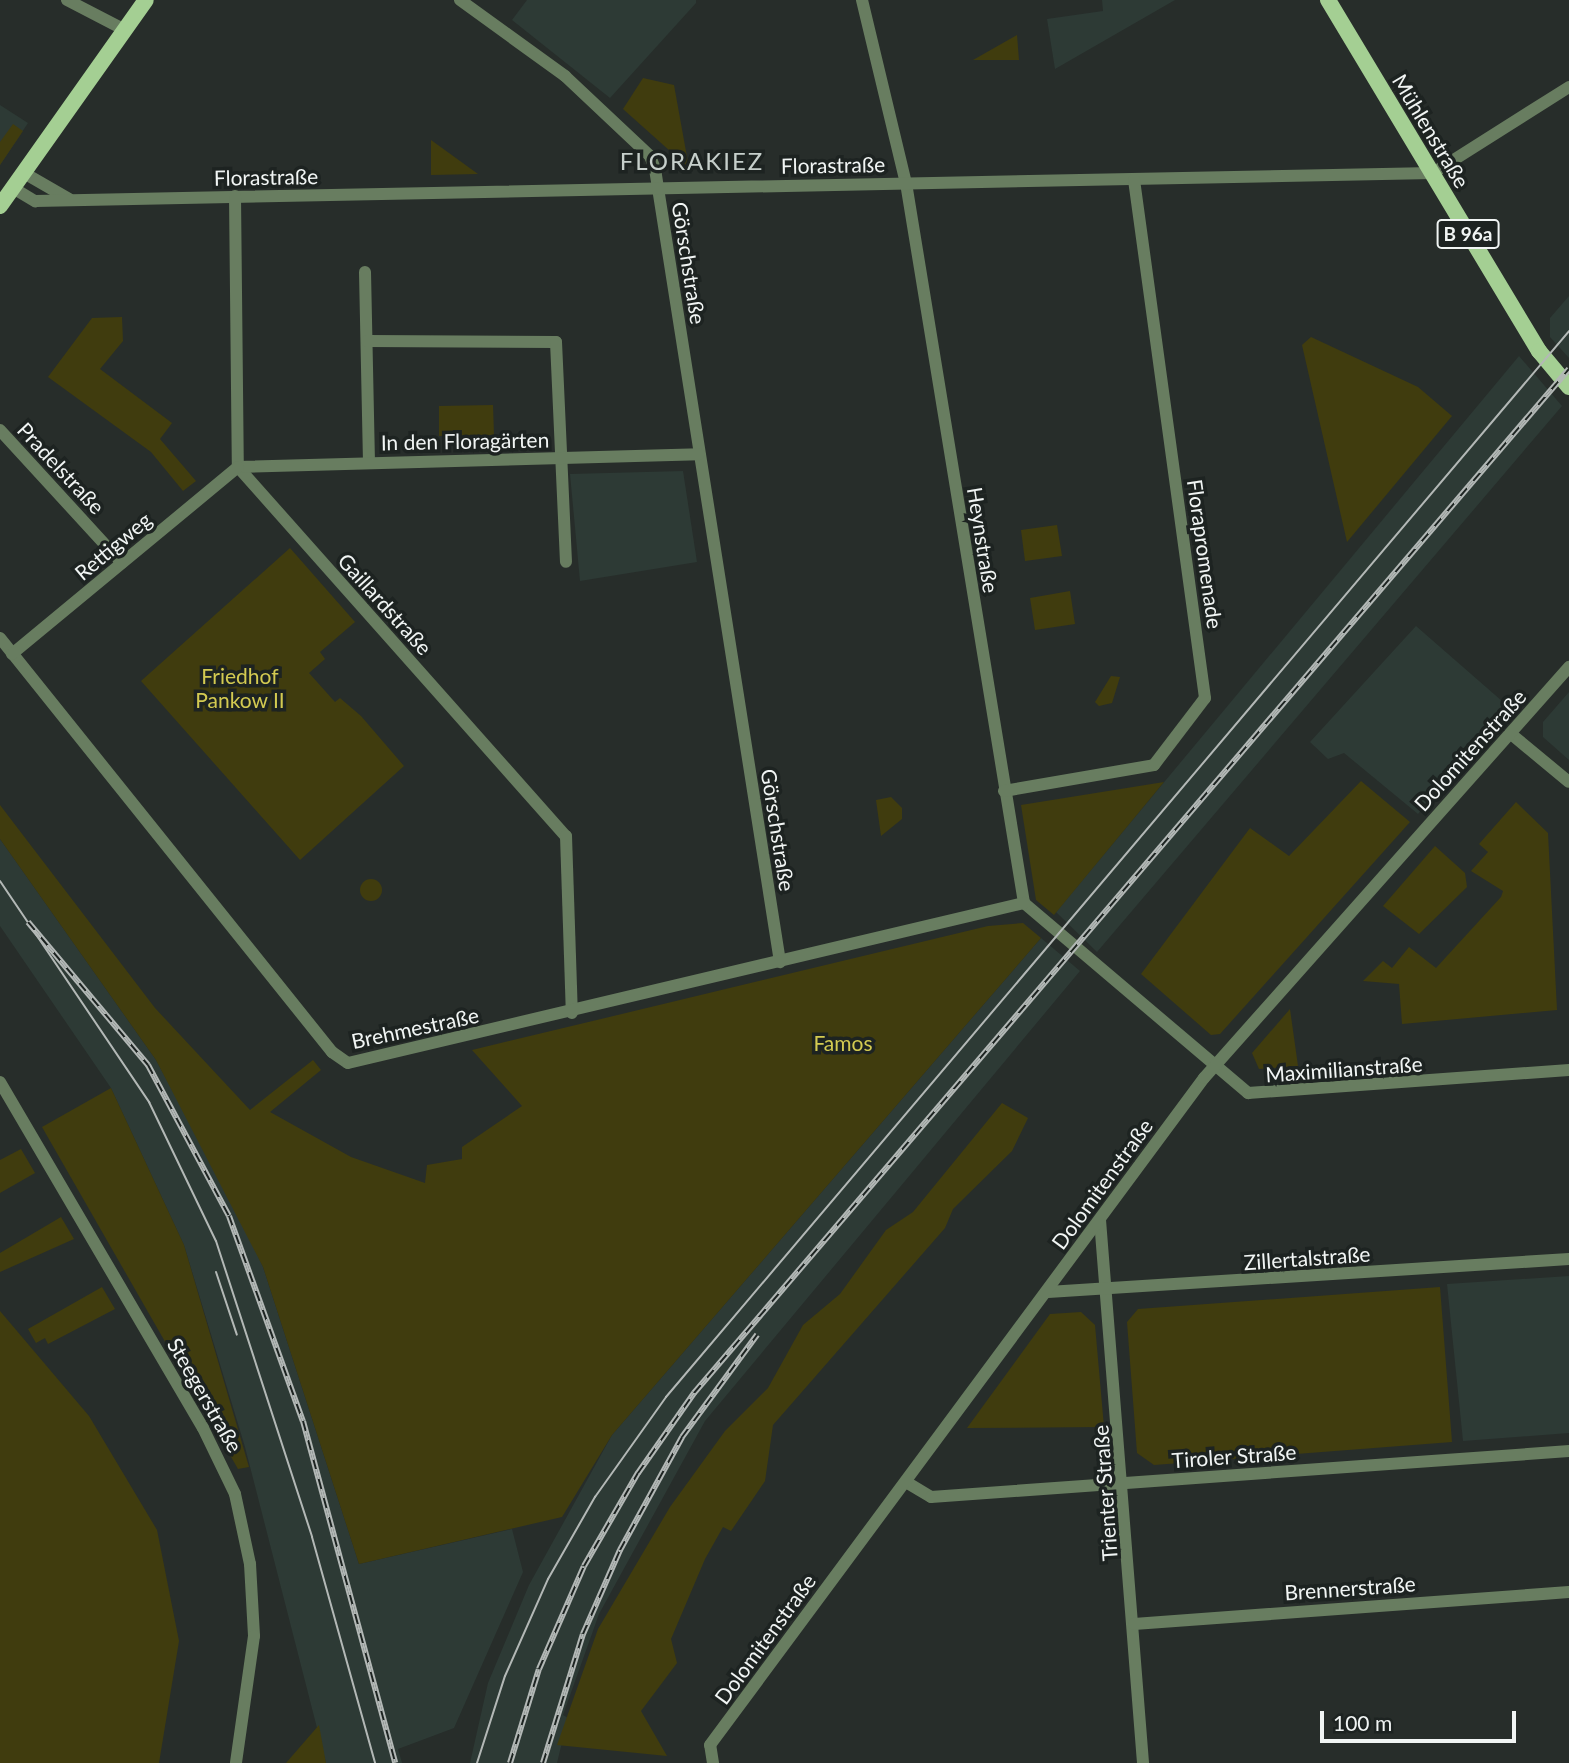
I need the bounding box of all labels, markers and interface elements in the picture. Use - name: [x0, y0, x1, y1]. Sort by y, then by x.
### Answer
- street label: Mühlenstraße: [1387, 70, 1475, 192]
- district label: FLORAKIEZ: [621, 147, 763, 175]
- street label: Florastraße: [781, 151, 885, 179]
- street label: Florastraße: [214, 163, 318, 191]
- street label: Görschstraße: [667, 200, 711, 326]
- road number: B 96a: [1436, 218, 1500, 250]
- street label: Pradelstraße: [12, 417, 110, 519]
- street label: In den Floragärten: [381, 427, 549, 455]
- street label: Florapromenade: [1182, 478, 1228, 630]
- street label: Heynstraße: [962, 485, 1004, 595]
- street label: Rettigweg: [70, 507, 156, 585]
- street label: Gaillardstraße: [333, 548, 437, 660]
- park label: Friedhof Pankow II: [195, 663, 285, 713]
- street label: Dolomitenstraße: [1409, 684, 1531, 816]
- street label: Görschstraße: [756, 767, 800, 893]
- street label: Brehmestraße: [349, 1002, 481, 1054]
- park label: Famos: [813, 1030, 873, 1056]
- street label: Maximilianstraße: [1265, 1051, 1423, 1087]
- street label: Dolomitenstraße: [1046, 1114, 1158, 1254]
- street label: Zillertalstraße: [1243, 1241, 1371, 1275]
- street label: Steegerstraße: [162, 1333, 248, 1457]
- street label: Trienter Straße: [1088, 1424, 1122, 1562]
- street label: Tiroler Straße: [1171, 1439, 1297, 1473]
- street label: Dolomitenstraße: [709, 1569, 821, 1709]
- street label: Brennerstraße: [1284, 1571, 1416, 1605]
- scale bar: [1324, 1696, 1520, 1740]
- text: 100 m: [1333, 1710, 1392, 1735]

